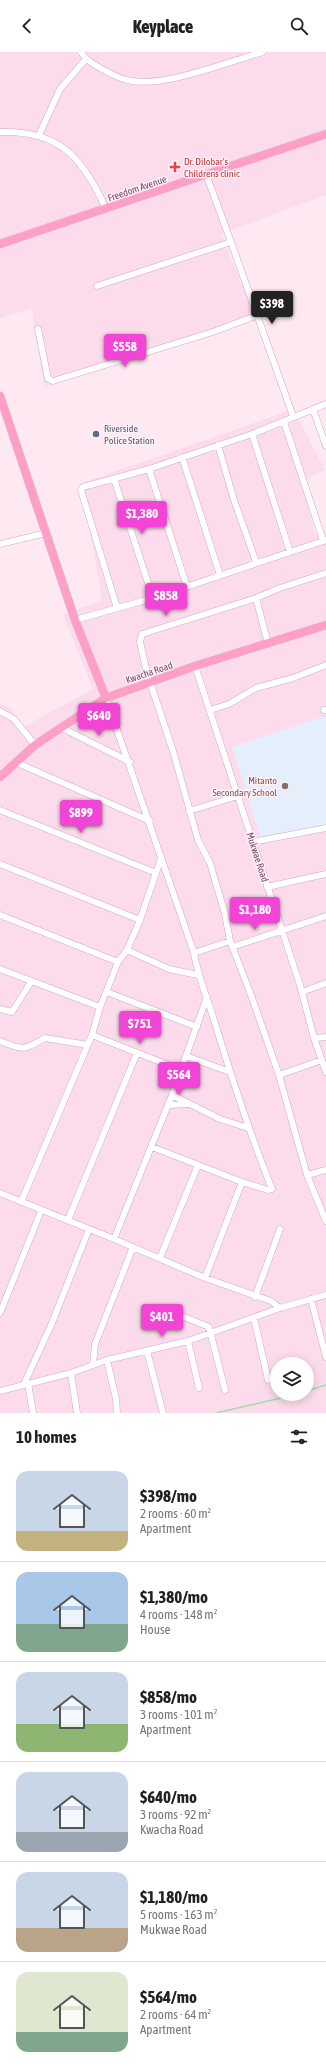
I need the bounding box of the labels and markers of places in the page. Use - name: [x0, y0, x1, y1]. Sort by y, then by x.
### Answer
- place label: Dr. Dilobar's Childrens clinic: [184, 156, 240, 179]
- marker: Dr. Dilobar's Childrens clinic: [169, 161, 181, 173]
- pin: $398: [248, 291, 296, 325]
- pin: $558: [101, 334, 149, 368]
- place label: Riverside Police Station: [104, 423, 155, 446]
- marker: Riverside Police Station: [91, 429, 101, 439]
- pin: $1,380: [109, 501, 175, 535]
- pin: $858: [142, 583, 190, 617]
- pin: $640: [75, 703, 123, 737]
- place label: Mitanto Secondary School: [212, 775, 277, 798]
- marker: Mitanto Secondary School: [280, 781, 290, 791]
- pin: $899: [57, 800, 105, 834]
- pin: $1,180: [222, 897, 288, 931]
- pin: $751: [116, 1011, 164, 1045]
- pin: $564: [155, 1062, 203, 1096]
- pin: $401: [138, 1304, 186, 1338]

